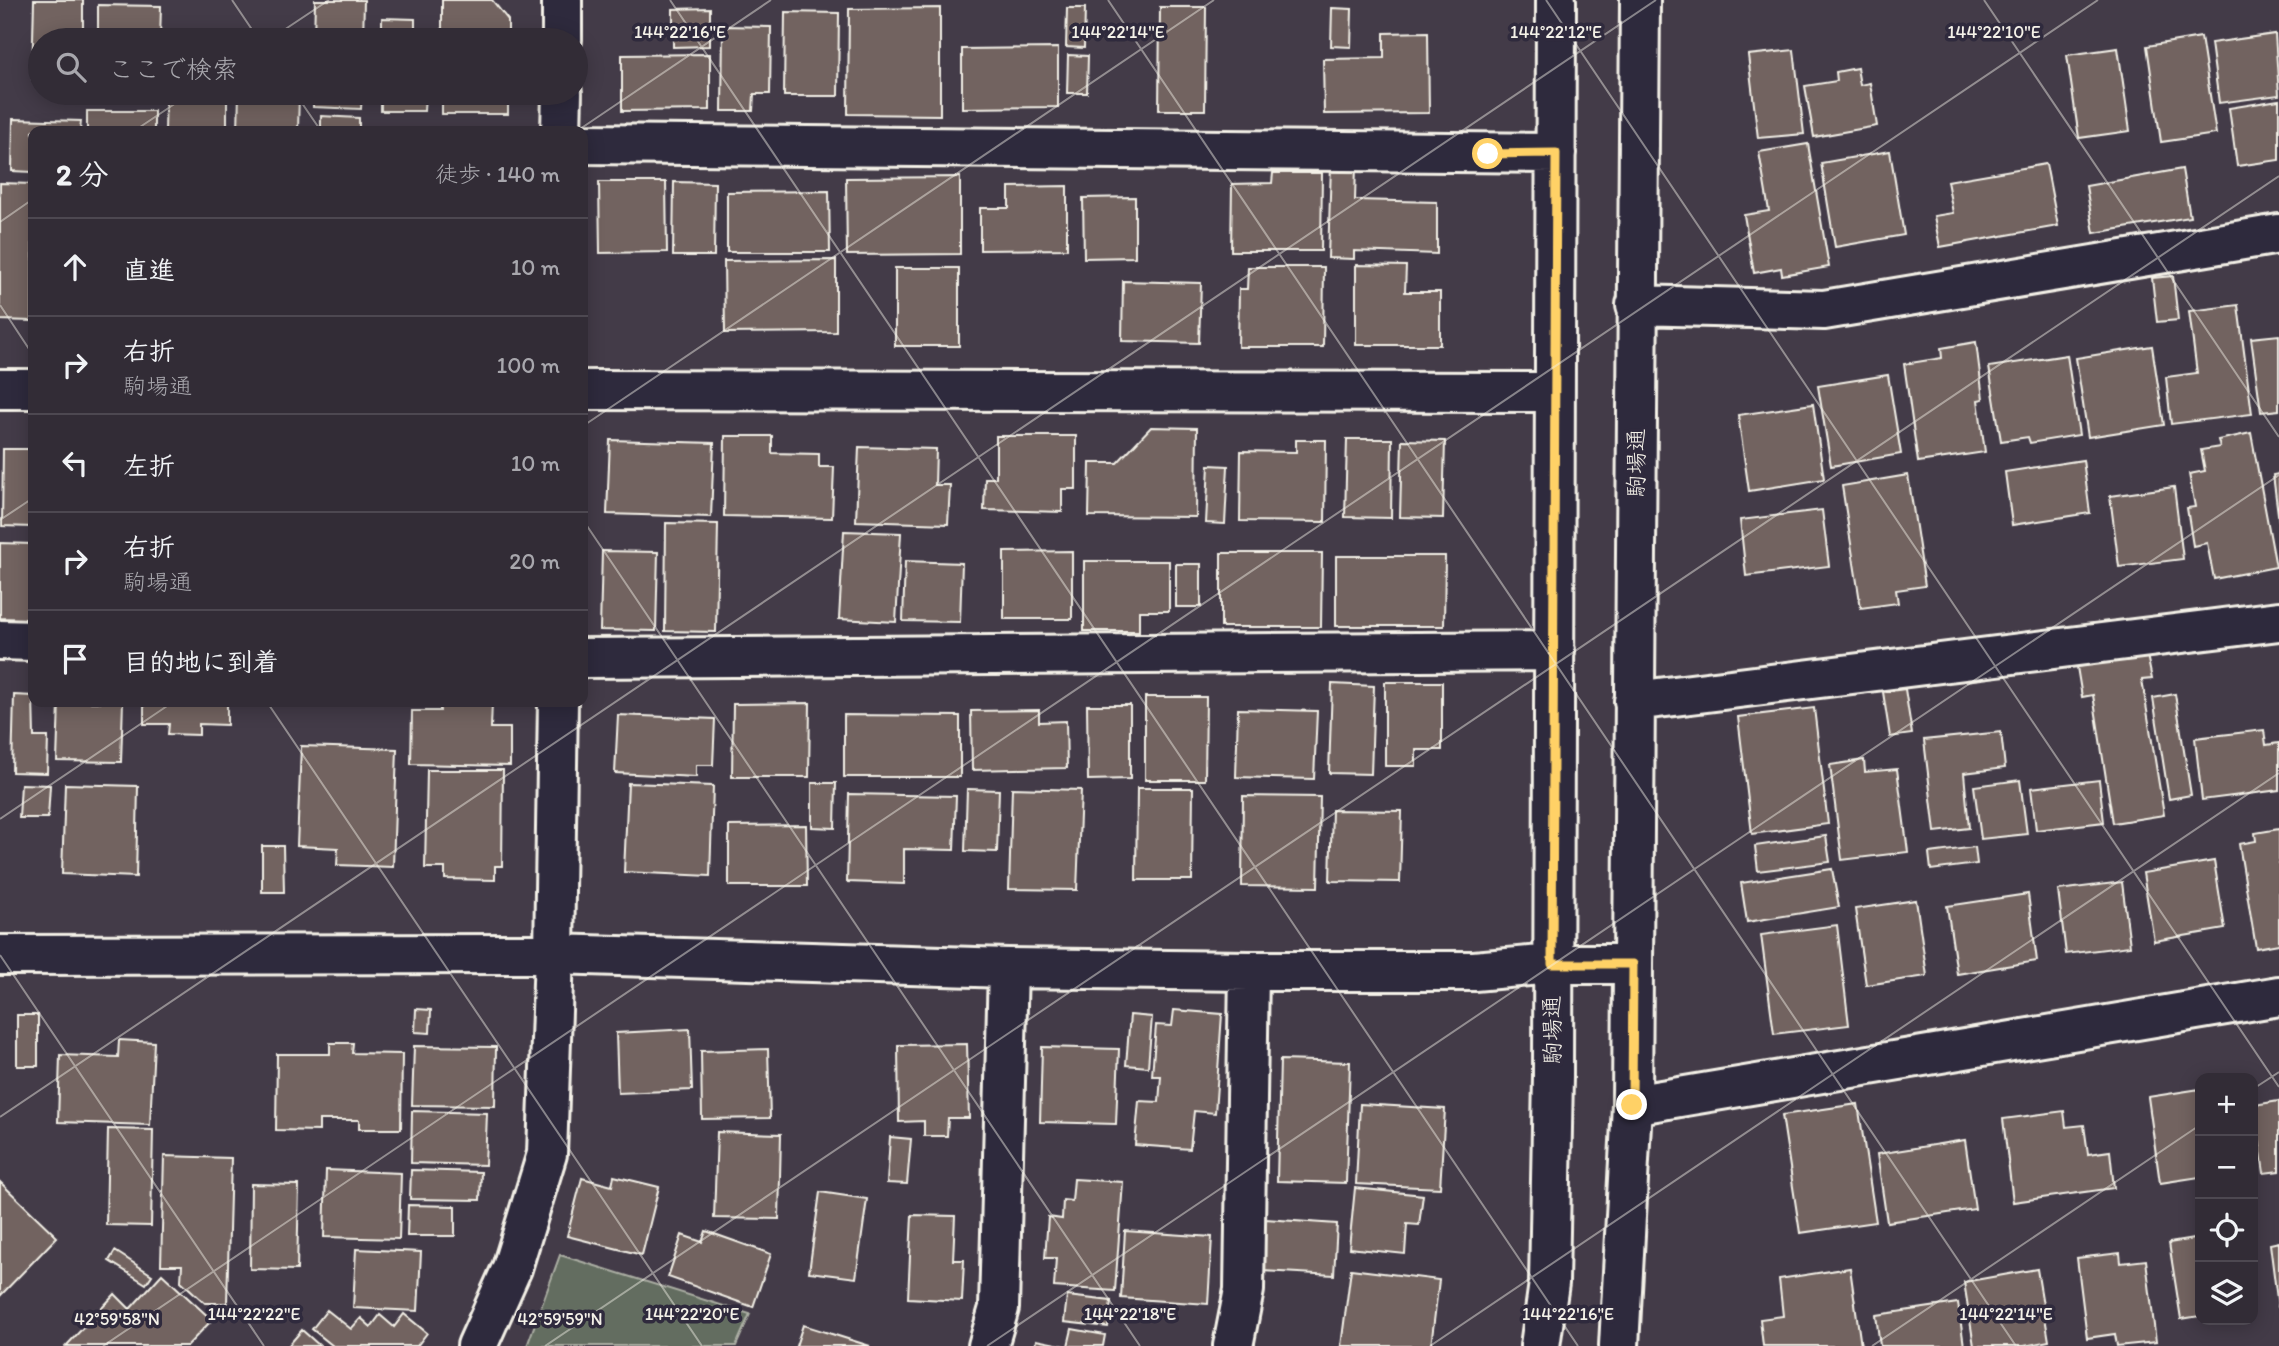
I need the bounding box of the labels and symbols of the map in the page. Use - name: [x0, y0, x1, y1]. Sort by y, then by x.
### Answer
- text: 144°22'16"E: [634, 21, 726, 43]
- text: 144°22'14"E: [1071, 21, 1165, 43]
- text: 144°22'12"E: [1510, 21, 1602, 43]
- text: 144°22'10"E: [1947, 21, 2041, 43]
- route start: [1472, 138, 1503, 169]
- street label: 駒場通: [1622, 429, 1650, 498]
- street label: 駒場通: [1537, 995, 1567, 1065]
- route end: [1616, 1089, 1647, 1120]
- text: 144°22'22"E: [207, 1303, 301, 1325]
- text: 144°22'20"E: [645, 1303, 739, 1325]
- text: 144°22'18"E: [1084, 1303, 1176, 1325]
- text: 144°22'16"E: [1522, 1303, 1614, 1325]
- text: 144°22'14"E: [1959, 1303, 2053, 1325]
- text: 42°59'58"N: [74, 1308, 160, 1330]
- text: 42°59'59"N: [517, 1308, 603, 1330]

